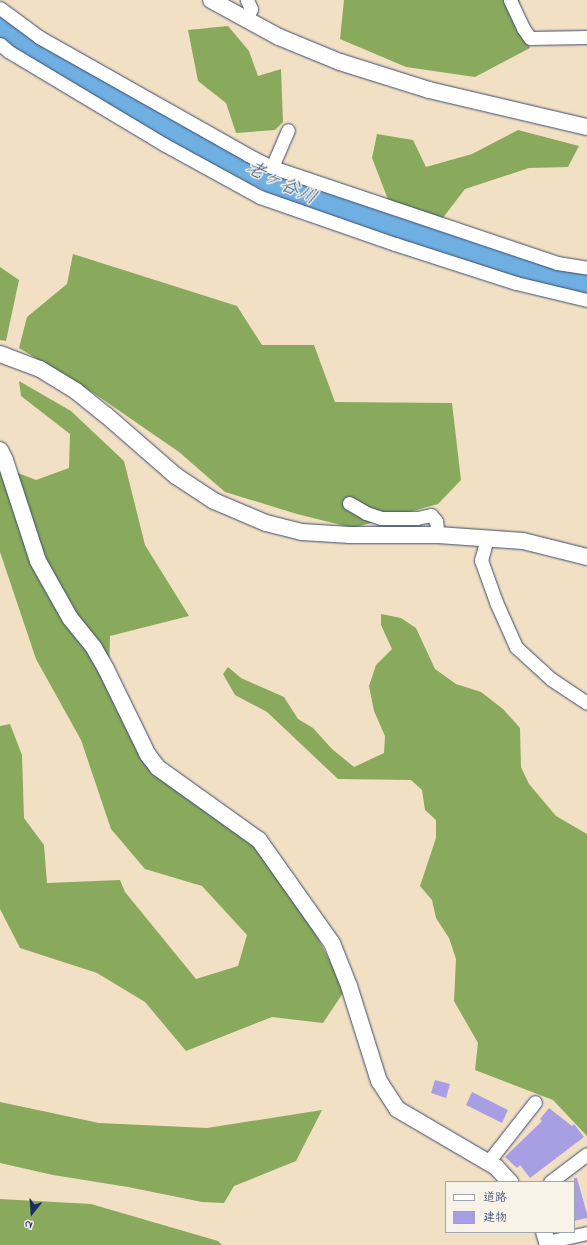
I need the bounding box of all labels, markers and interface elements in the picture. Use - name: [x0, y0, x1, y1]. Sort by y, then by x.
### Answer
- water label: 老ヶ谷川: [242, 157, 320, 211]
- legend: [445, 1181, 575, 1233]
- text: 道路: [483, 1189, 507, 1207]
- north arrow: [12, 1193, 52, 1233]
- text: 建物: [483, 1209, 507, 1227]
- text: N: [23, 1216, 34, 1233]

